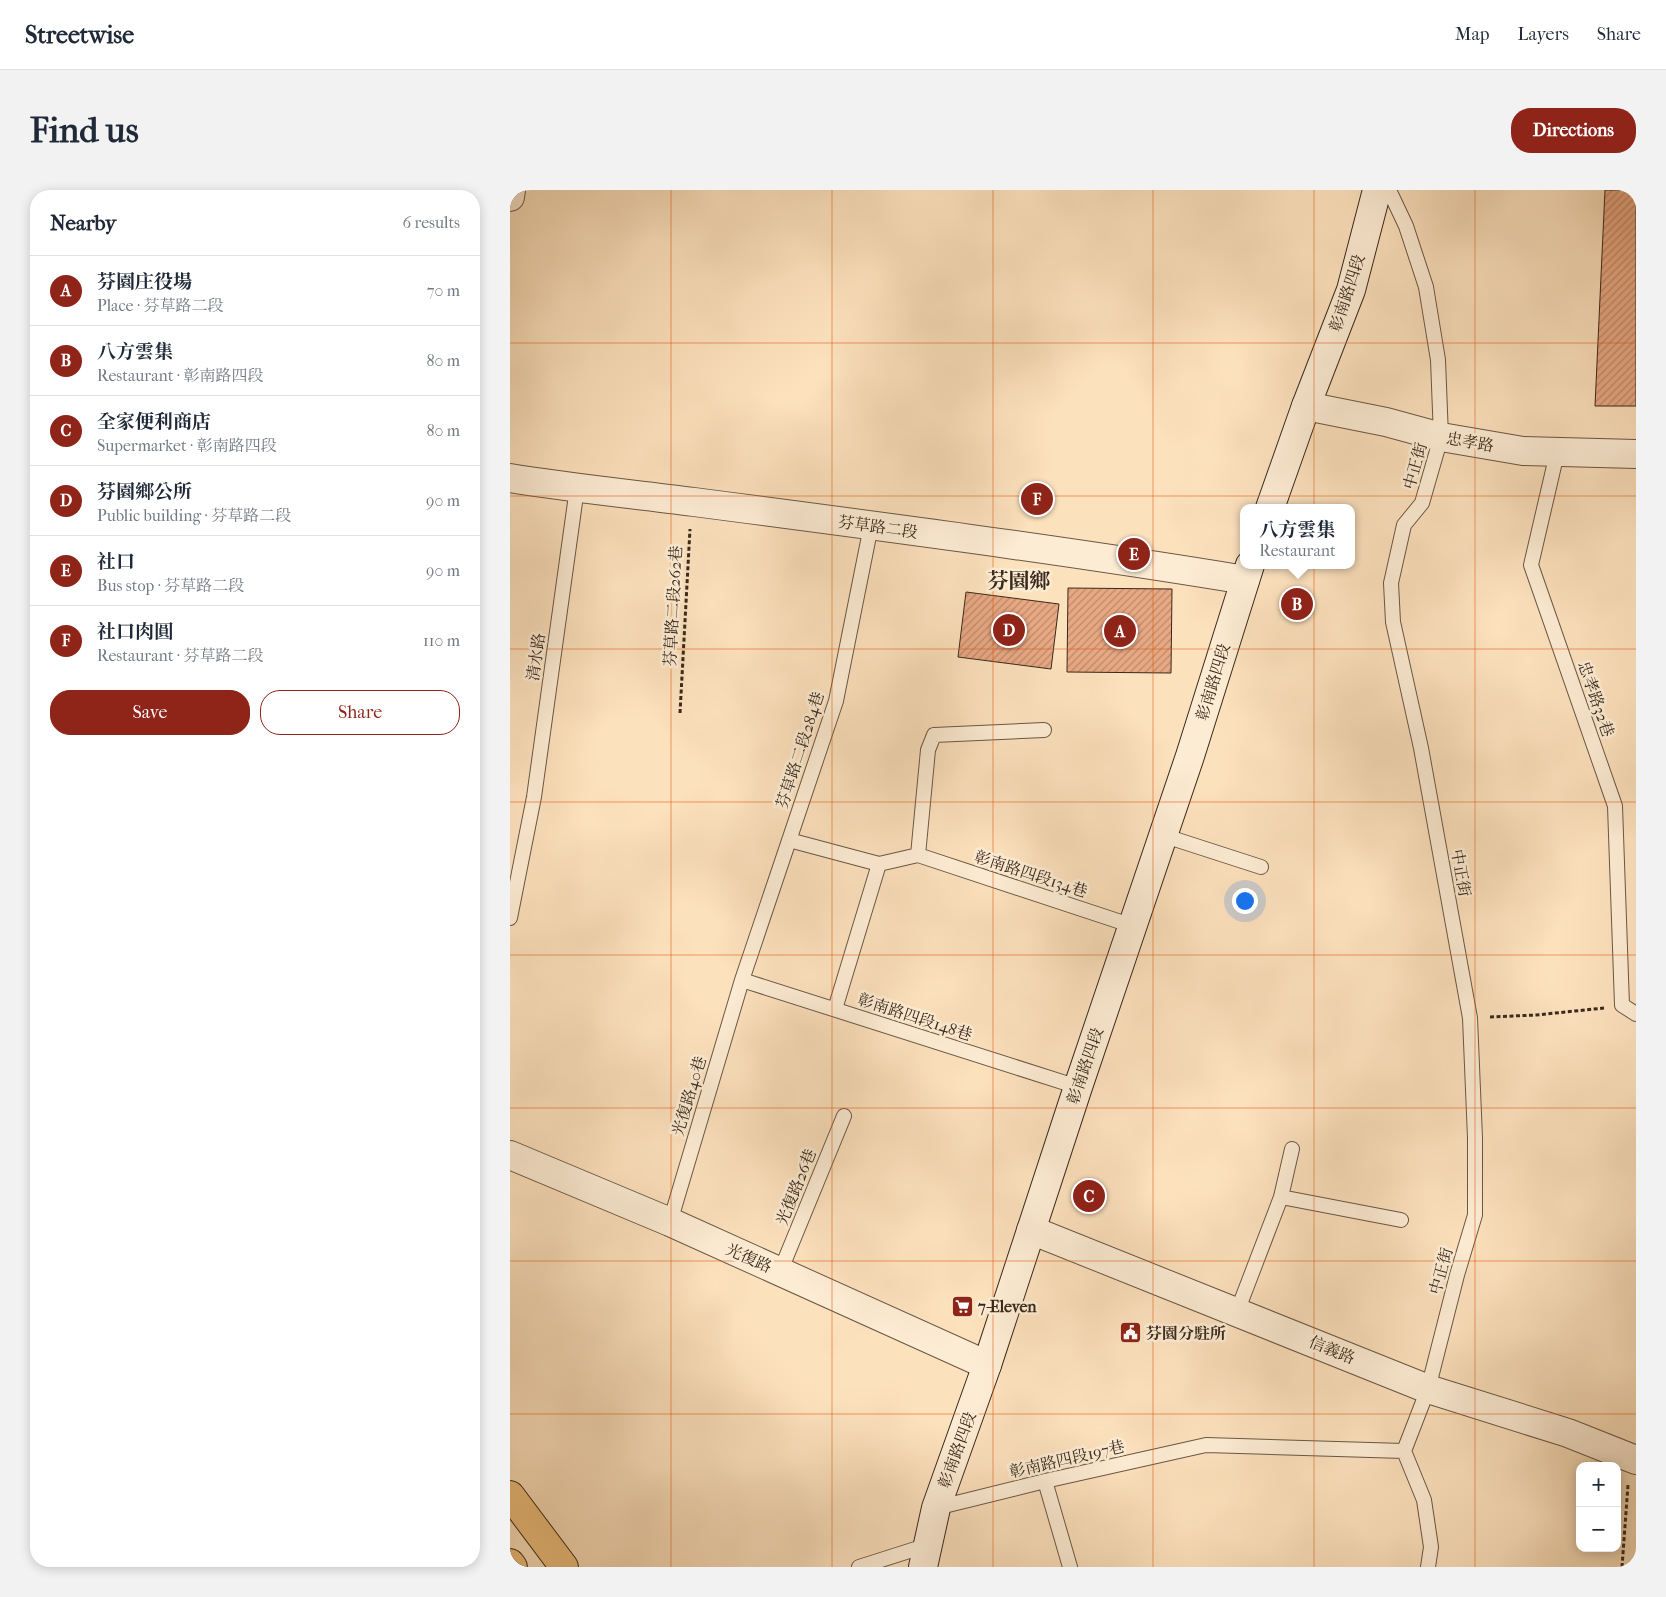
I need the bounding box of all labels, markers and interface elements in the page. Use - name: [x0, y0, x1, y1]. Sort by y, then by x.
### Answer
- text: Streetwise: [25, 21, 134, 49]
- text: Map: [1455, 24, 1489, 45]
- text: Layers: [1517, 24, 1569, 45]
- text: Share: [1597, 24, 1641, 45]
- button: Directions: [1511, 108, 1636, 153]
- text: Find us: [30, 110, 139, 151]
- text: Nearby: [50, 211, 116, 235]
- text: 6 results: [402, 213, 460, 232]
- street label: 彰南路四段: [1326, 252, 1368, 334]
- text: 芬園庄役場: [97, 271, 192, 293]
- text: A: [61, 281, 71, 300]
- text: 70 m: [427, 281, 460, 300]
- text: Place · 芬草路二段: [97, 296, 224, 315]
- text: 八方雲集: [97, 341, 173, 363]
- text: B: [61, 351, 71, 370]
- text: 80 m: [426, 351, 460, 370]
- text: Restaurant · 彰南路四段: [97, 366, 264, 385]
- text: 全家便利商店: [97, 411, 211, 433]
- text: C: [61, 421, 71, 440]
- text: 80 m: [426, 421, 460, 440]
- street label: 忠孝路: [1445, 428, 1495, 456]
- text: Supermarket · 彰南路四段: [97, 436, 277, 455]
- street label: 中正街: [1399, 440, 1431, 492]
- pin: F: [1021, 480, 1053, 518]
- text: 芬園鄉公所: [97, 481, 192, 503]
- text: D: [60, 491, 72, 510]
- text: 90 m: [426, 491, 460, 510]
- popup: [1240, 504, 1355, 569]
- text: Public building · 芬草路二段: [97, 506, 291, 525]
- street label: 芬草路二段: [837, 512, 919, 542]
- text: 八方雲集: [1259, 519, 1335, 541]
- pin: E: [1118, 535, 1150, 573]
- text: Restaurant: [1259, 541, 1336, 560]
- street label: 芬草路二段262巷: [660, 545, 686, 667]
- text: 社口: [97, 551, 135, 573]
- text: E: [61, 561, 71, 580]
- text: 90 m: [426, 561, 460, 580]
- district label: 芬園鄉: [988, 569, 1051, 593]
- text: Bus stop · 芬草路二段: [97, 576, 244, 595]
- pin: B: [1281, 585, 1313, 623]
- pin: D: [993, 611, 1025, 649]
- pin: A: [1104, 612, 1136, 650]
- text: 社口肉圓: [97, 621, 173, 643]
- text: F: [62, 631, 70, 650]
- text: 110 m: [423, 631, 460, 650]
- street label: 清水路: [523, 632, 549, 682]
- street label: 彰南路四段: [1192, 641, 1234, 723]
- text: Restaurant · 芬草路二段: [97, 646, 264, 665]
- street label: 忠孝路32巷: [1574, 659, 1618, 739]
- street label: 芬草路二段284巷: [772, 689, 828, 811]
- button: Save: [50, 690, 250, 735]
- button: Share: [260, 690, 460, 735]
- street label: 彰南路四段134巷: [972, 847, 1090, 901]
- street label: 中正街: [1447, 848, 1475, 898]
- your location: [1232, 888, 1258, 914]
- street label: 彰南路四段148巷: [855, 990, 975, 1044]
- street label: 彰南路四段: [1063, 1025, 1107, 1107]
- street label: 光復路40巷: [668, 1054, 710, 1138]
- street label: 光復路26巷: [772, 1146, 820, 1228]
- pin: C: [1073, 1177, 1105, 1215]
- street label: 光復路: [723, 1240, 775, 1276]
- street label: 中正街: [1426, 1245, 1456, 1297]
- supermarket icon: 7-Eleven: [950, 1294, 974, 1318]
- place label: 7-Eleven: [977, 1297, 1037, 1316]
- public building icon: 芬園分駐所: [1118, 1321, 1142, 1345]
- place label: 芬園分駐所: [1146, 1324, 1226, 1343]
- street label: 信義路: [1306, 1332, 1358, 1368]
- street label: 彰南路四段: [934, 1409, 980, 1491]
- street label: 彰南路四段197巷: [1007, 1436, 1127, 1482]
- map controls: [1576, 1462, 1621, 1552]
- button: +: [1576, 1462, 1621, 1507]
- button: −: [1576, 1507, 1621, 1552]

